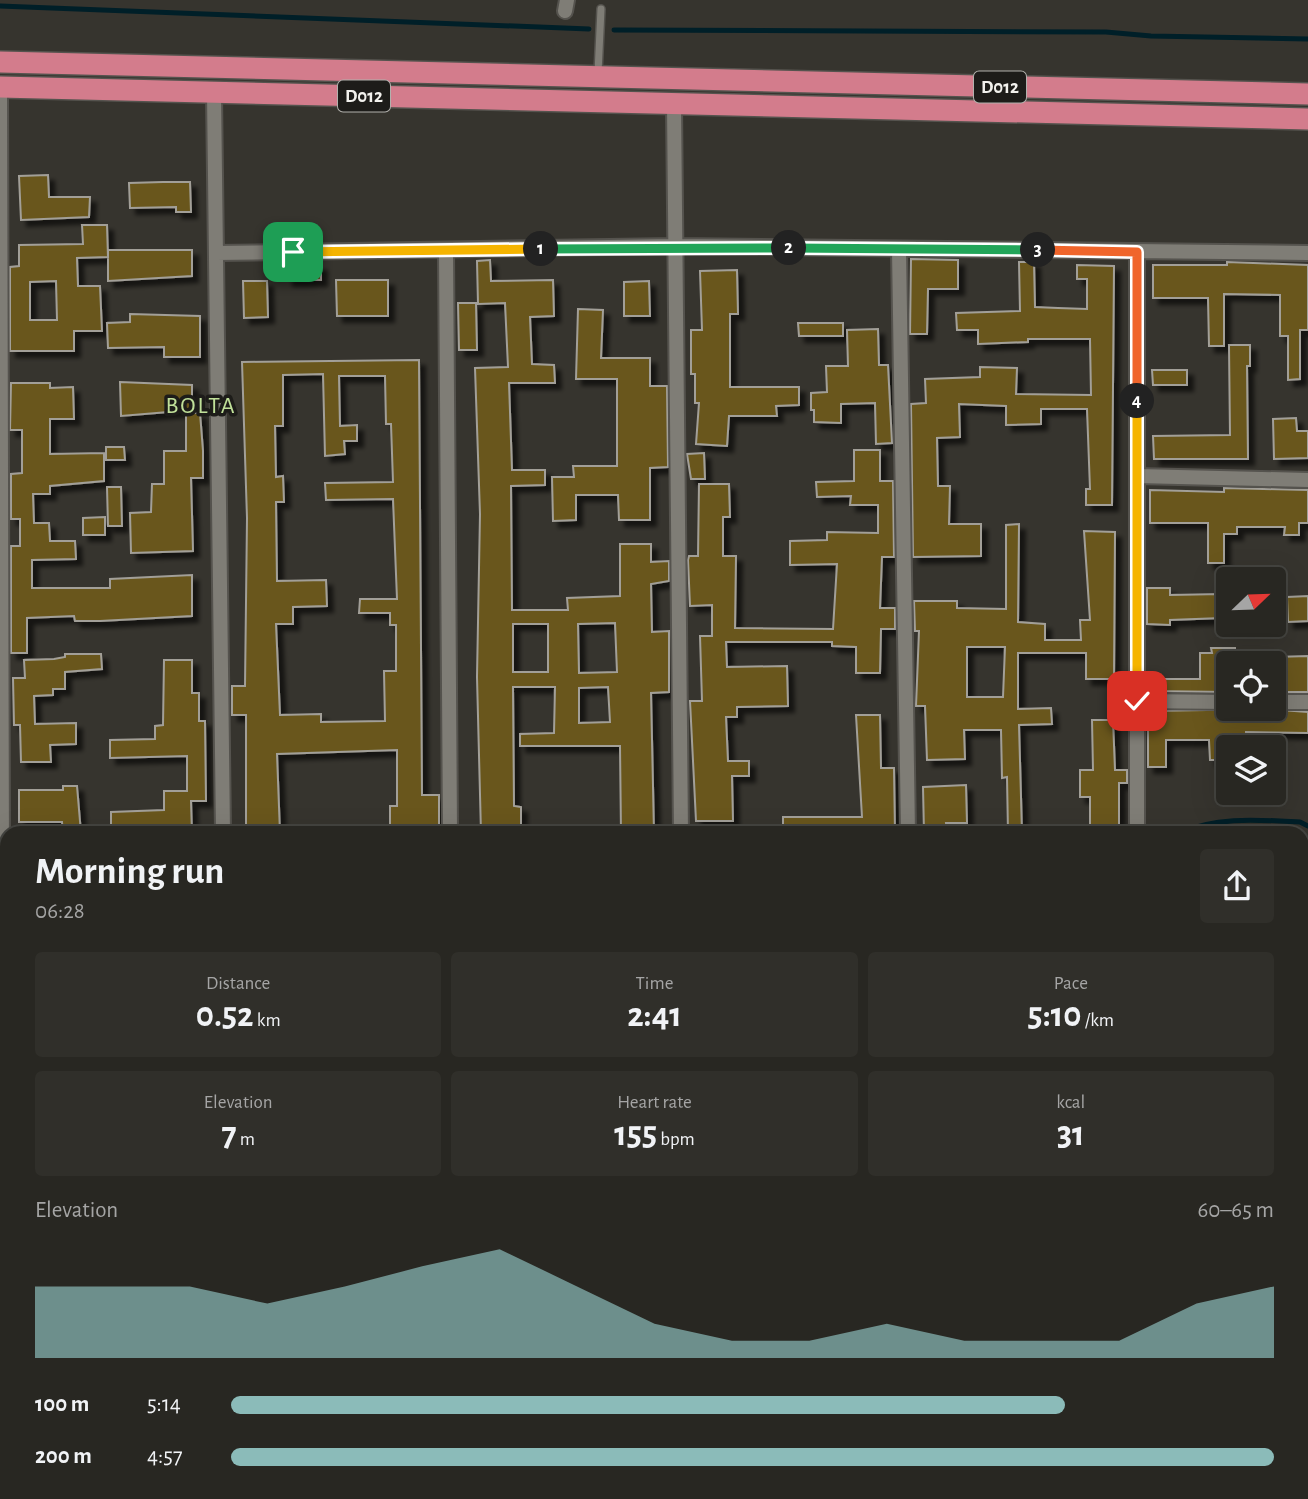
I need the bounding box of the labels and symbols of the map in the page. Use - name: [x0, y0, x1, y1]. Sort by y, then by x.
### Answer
- road number: D012: [974, 72, 1026, 102]
- road number: D012: [338, 80, 390, 111]
- pin: [263, 222, 323, 282]
- pin: 2: [772, 230, 806, 266]
- pin: 1: [524, 232, 558, 266]
- pin: 3: [1020, 232, 1056, 268]
- pin: 4: [1120, 384, 1154, 418]
- district label: BOLTA: [165, 394, 237, 418]
- north arrow: [1216, 567, 1286, 637]
- pin: [1107, 671, 1167, 731]

